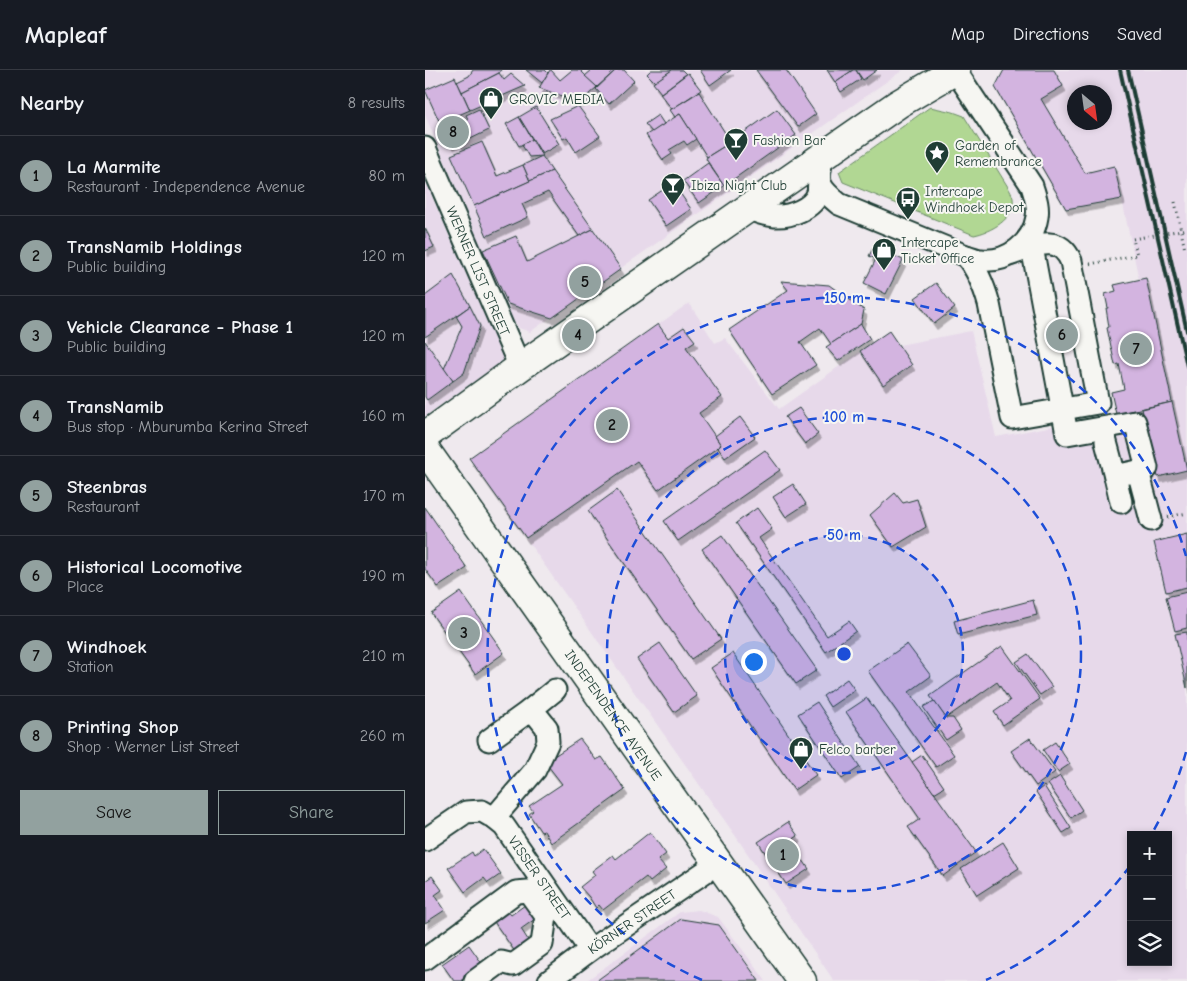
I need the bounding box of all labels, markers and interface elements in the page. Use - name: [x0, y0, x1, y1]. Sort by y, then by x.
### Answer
- text: Mapleaf: [25, 21, 106, 49]
- text: Map: [951, 24, 985, 45]
- text: Directions: [1013, 24, 1089, 45]
- text: Saved: [1117, 24, 1162, 45]
- north arrow: [1067, 85, 1112, 130]
- shop icon: GROVIC MEDIA: [478, 86, 504, 120]
- text: Nearby: [20, 91, 84, 115]
- place label: GROVIC MEDIA: [509, 91, 604, 108]
- text: 8 results: [348, 94, 405, 112]
- pin: 8: [437, 113, 469, 151]
- bar icon: Fashion Bar: [723, 127, 749, 161]
- place label: Fashion Bar: [753, 132, 826, 149]
- place label: Garden of Remembrance: [955, 137, 1042, 170]
- place icon: Garden of Remembrance: [924, 140, 950, 174]
- text: La Marmite: [67, 156, 161, 178]
- text: 1: [33, 167, 39, 185]
- text: 80 m: [368, 167, 405, 185]
- bar icon: Ibiza Night Club: [660, 172, 686, 206]
- place label: Ibiza Night Club: [691, 177, 787, 194]
- text: Restaurant · Independence Avenue: [67, 178, 305, 196]
- place label: Intercape Windhoek Depot: [925, 183, 1024, 216]
- bus stop icon: Intercape Windhoek Depot: [895, 186, 921, 220]
- street label: WERNER LIST STREET: [442, 204, 514, 339]
- place label: Intercape Ticket Office: [901, 234, 974, 267]
- text: TransNamib Holdings: [67, 236, 242, 258]
- shop icon: Intercape Ticket Office: [871, 237, 897, 271]
- text: 2: [32, 247, 40, 265]
- text: 120 m: [362, 247, 405, 265]
- text: Public building: [67, 258, 166, 276]
- pin: 5: [569, 263, 601, 301]
- text: 150 m: [824, 289, 864, 307]
- text: Vehicle Clearance - Phase 1: [67, 316, 293, 338]
- pin: 4: [562, 316, 594, 354]
- pin: 6: [1046, 316, 1078, 354]
- text: 3: [32, 327, 40, 345]
- text: 120 m: [362, 327, 405, 345]
- pin: 7: [1120, 330, 1152, 368]
- text: Public building: [67, 338, 166, 356]
- text: TransNamib: [67, 396, 164, 418]
- pin: 2: [596, 406, 628, 444]
- text: 4: [32, 407, 40, 425]
- text: 160 m: [362, 407, 405, 425]
- text: 100 m: [824, 408, 864, 426]
- text: Bus stop · Mburumba Kerina Street: [67, 418, 308, 436]
- text: Steenbras: [67, 476, 147, 498]
- text: 5: [32, 487, 40, 505]
- text: 170 m: [363, 487, 405, 505]
- text: Restaurant: [67, 498, 139, 516]
- text: 50 m: [827, 526, 861, 544]
- text: Historical Locomotive: [67, 556, 242, 578]
- text: 6: [32, 567, 40, 585]
- text: 190 m: [362, 567, 405, 585]
- text: Place: [67, 578, 103, 596]
- pin: 3: [448, 614, 480, 652]
- text: Windhoek: [67, 636, 146, 658]
- centre of rings: [835, 645, 853, 663]
- street label: INDEPENDENCE AVENUE: [561, 646, 665, 784]
- text: 7: [32, 647, 40, 665]
- text: 210 m: [362, 647, 405, 665]
- your location: [741, 649, 767, 675]
- text: Station: [67, 658, 114, 676]
- text: Printing Shop: [67, 716, 179, 738]
- text: 8: [32, 727, 40, 745]
- text: 260 m: [360, 727, 405, 745]
- shop icon: Felco barber: [788, 736, 814, 770]
- text: Shop · Werner List Street: [67, 738, 239, 756]
- place label: Felco barber: [819, 741, 896, 758]
- button: Save: [20, 790, 208, 835]
- button: Share: [218, 790, 405, 835]
- map controls: [1127, 831, 1172, 966]
- button: +: [1127, 831, 1172, 876]
- street label: VISSER STREET: [504, 833, 574, 923]
- pin: 1: [767, 836, 799, 874]
- button: −: [1127, 876, 1172, 921]
- street label: KÖRNER STREET: [585, 886, 680, 958]
- button: layers: [1127, 921, 1172, 966]

